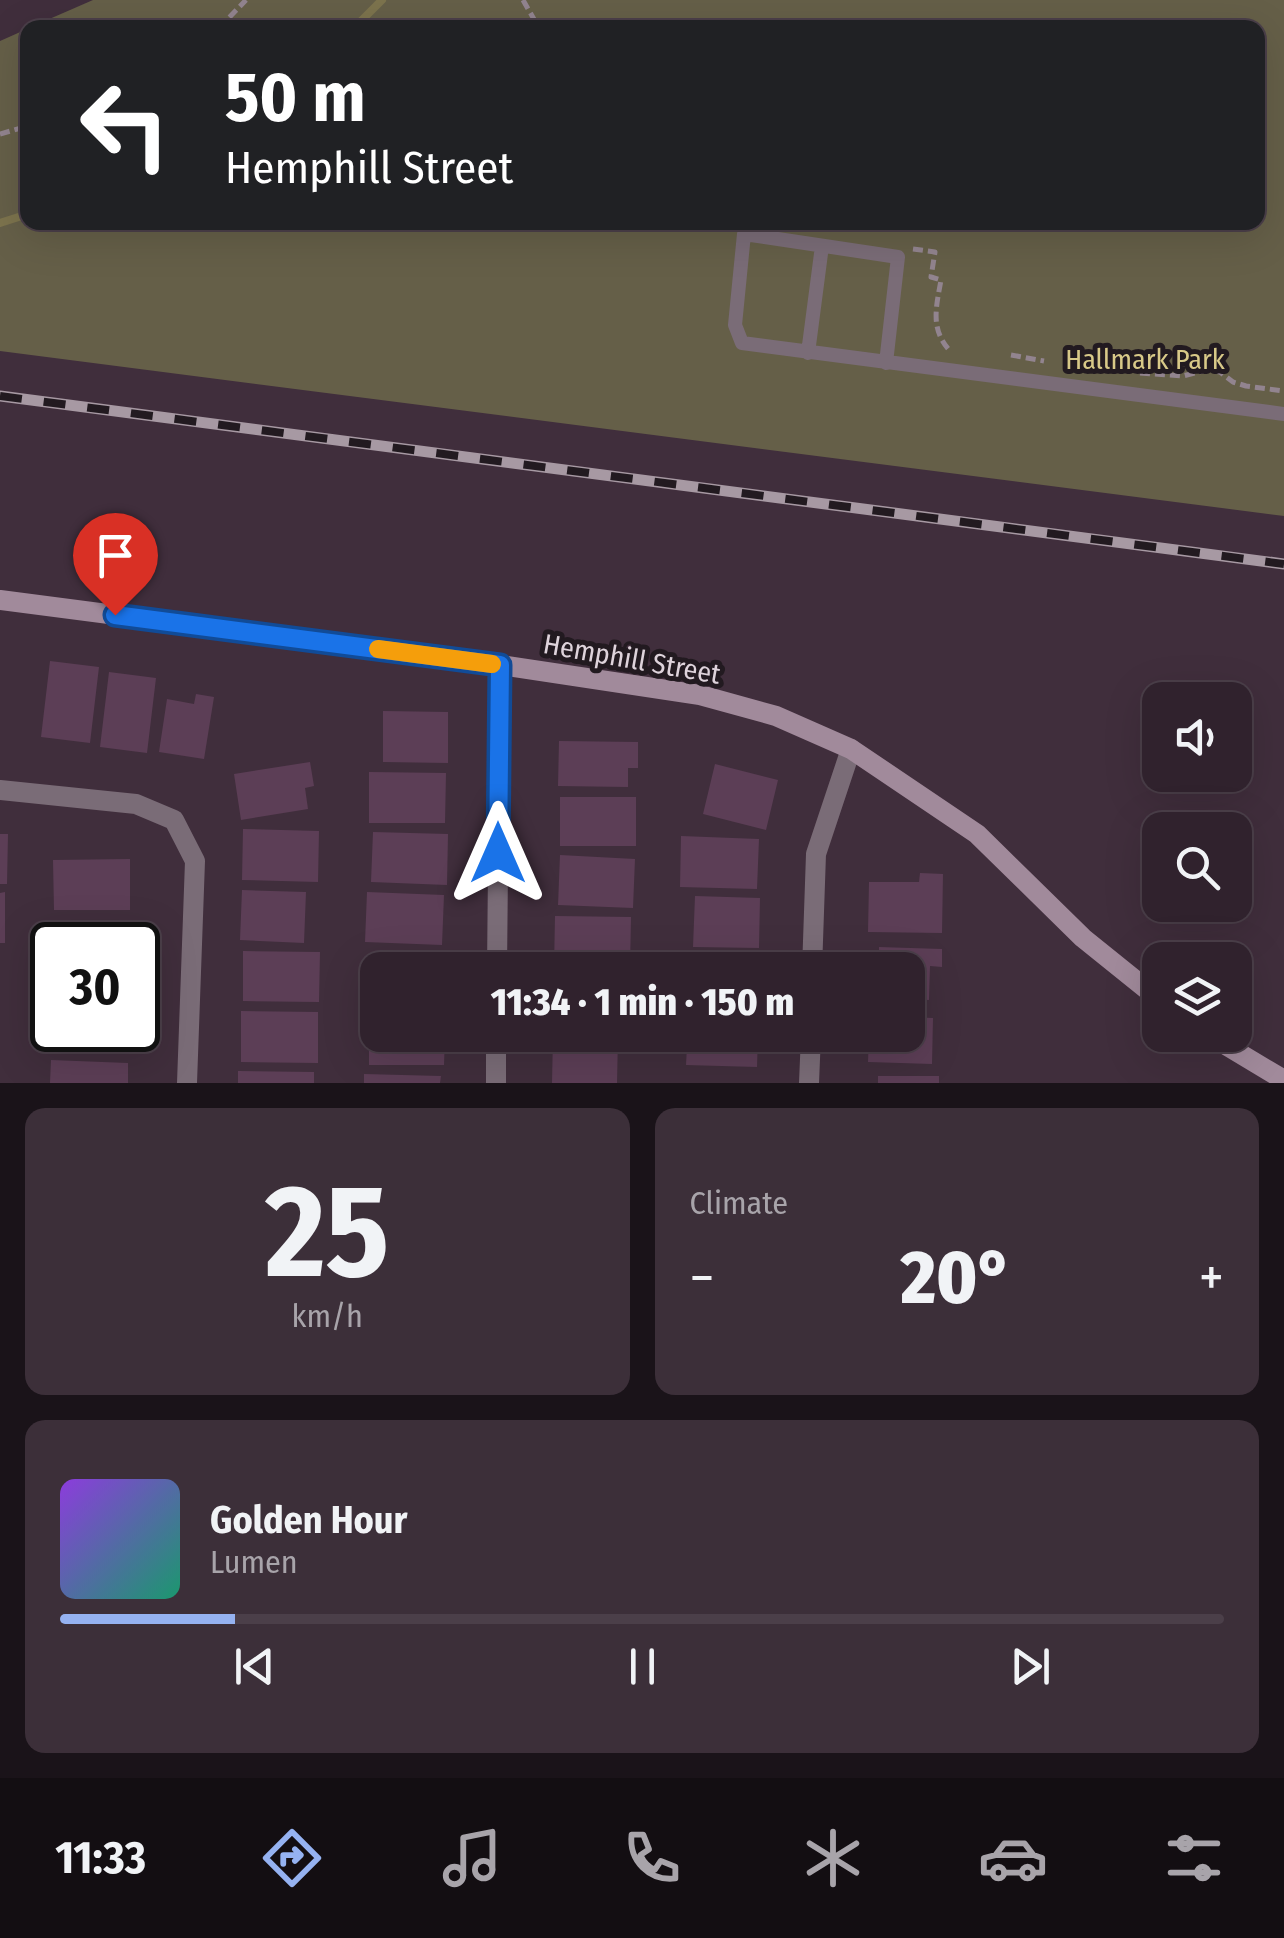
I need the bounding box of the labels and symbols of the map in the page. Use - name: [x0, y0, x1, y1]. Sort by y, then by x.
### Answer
- park label: Hallmark Park: [1065, 343, 1226, 376]
- pin: [73, 513, 158, 616]
- street label: Hemphill Street: [541, 627, 724, 691]
- position arrow: [446, 801, 550, 905]
- speed limit sign: 30: [30, 922, 160, 1052]

